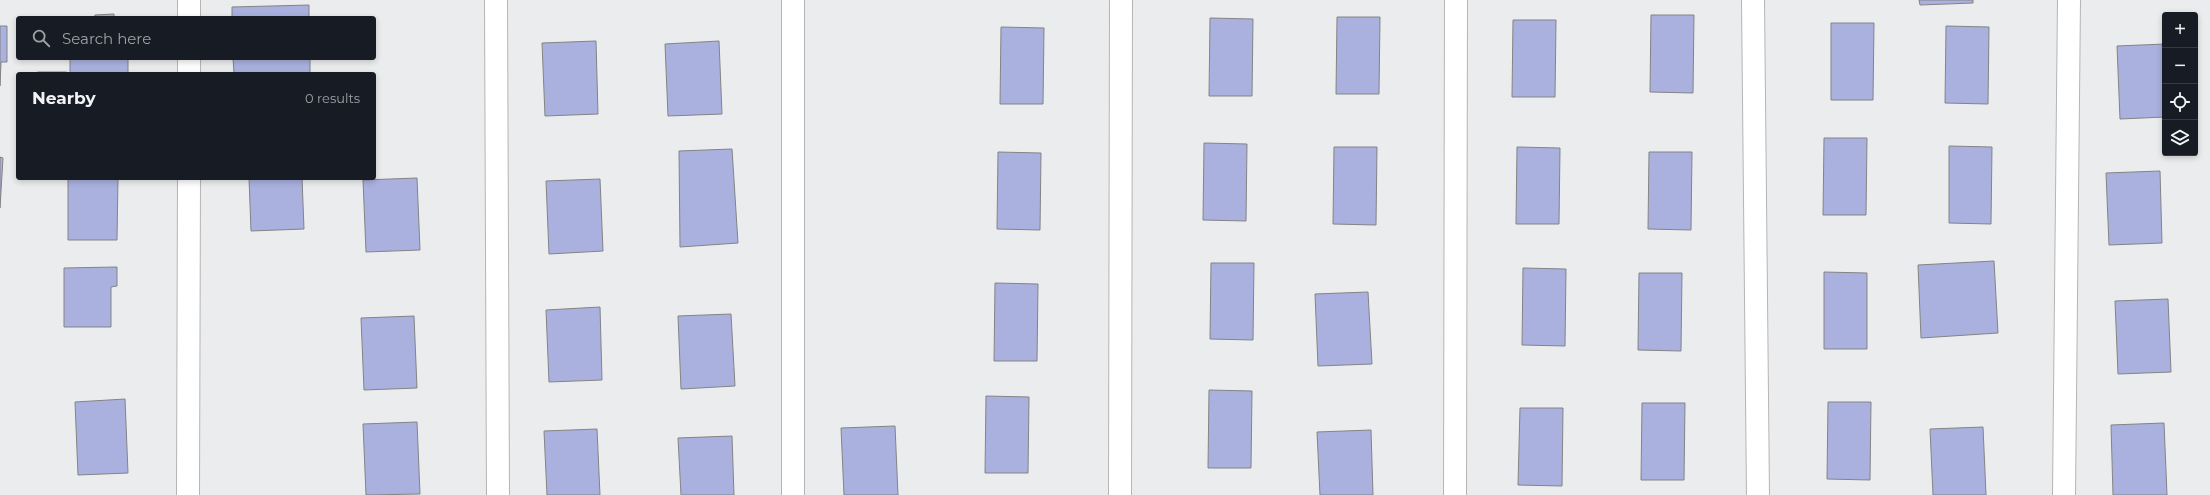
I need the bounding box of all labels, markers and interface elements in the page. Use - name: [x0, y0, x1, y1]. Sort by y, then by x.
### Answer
- map controls: [2162, 12, 2198, 156]
- button: +: [2162, 12, 2198, 48]
- search box: [16, 16, 376, 60]
- icon: search: [30, 27, 52, 49]
- text: Search here: [62, 29, 151, 48]
- button: −: [2162, 48, 2198, 84]
- button: locate: [2162, 84, 2198, 120]
- text: Nearby: [32, 88, 96, 108]
- text: 0 results: [305, 90, 360, 106]
- button: layers: [2162, 120, 2198, 156]

